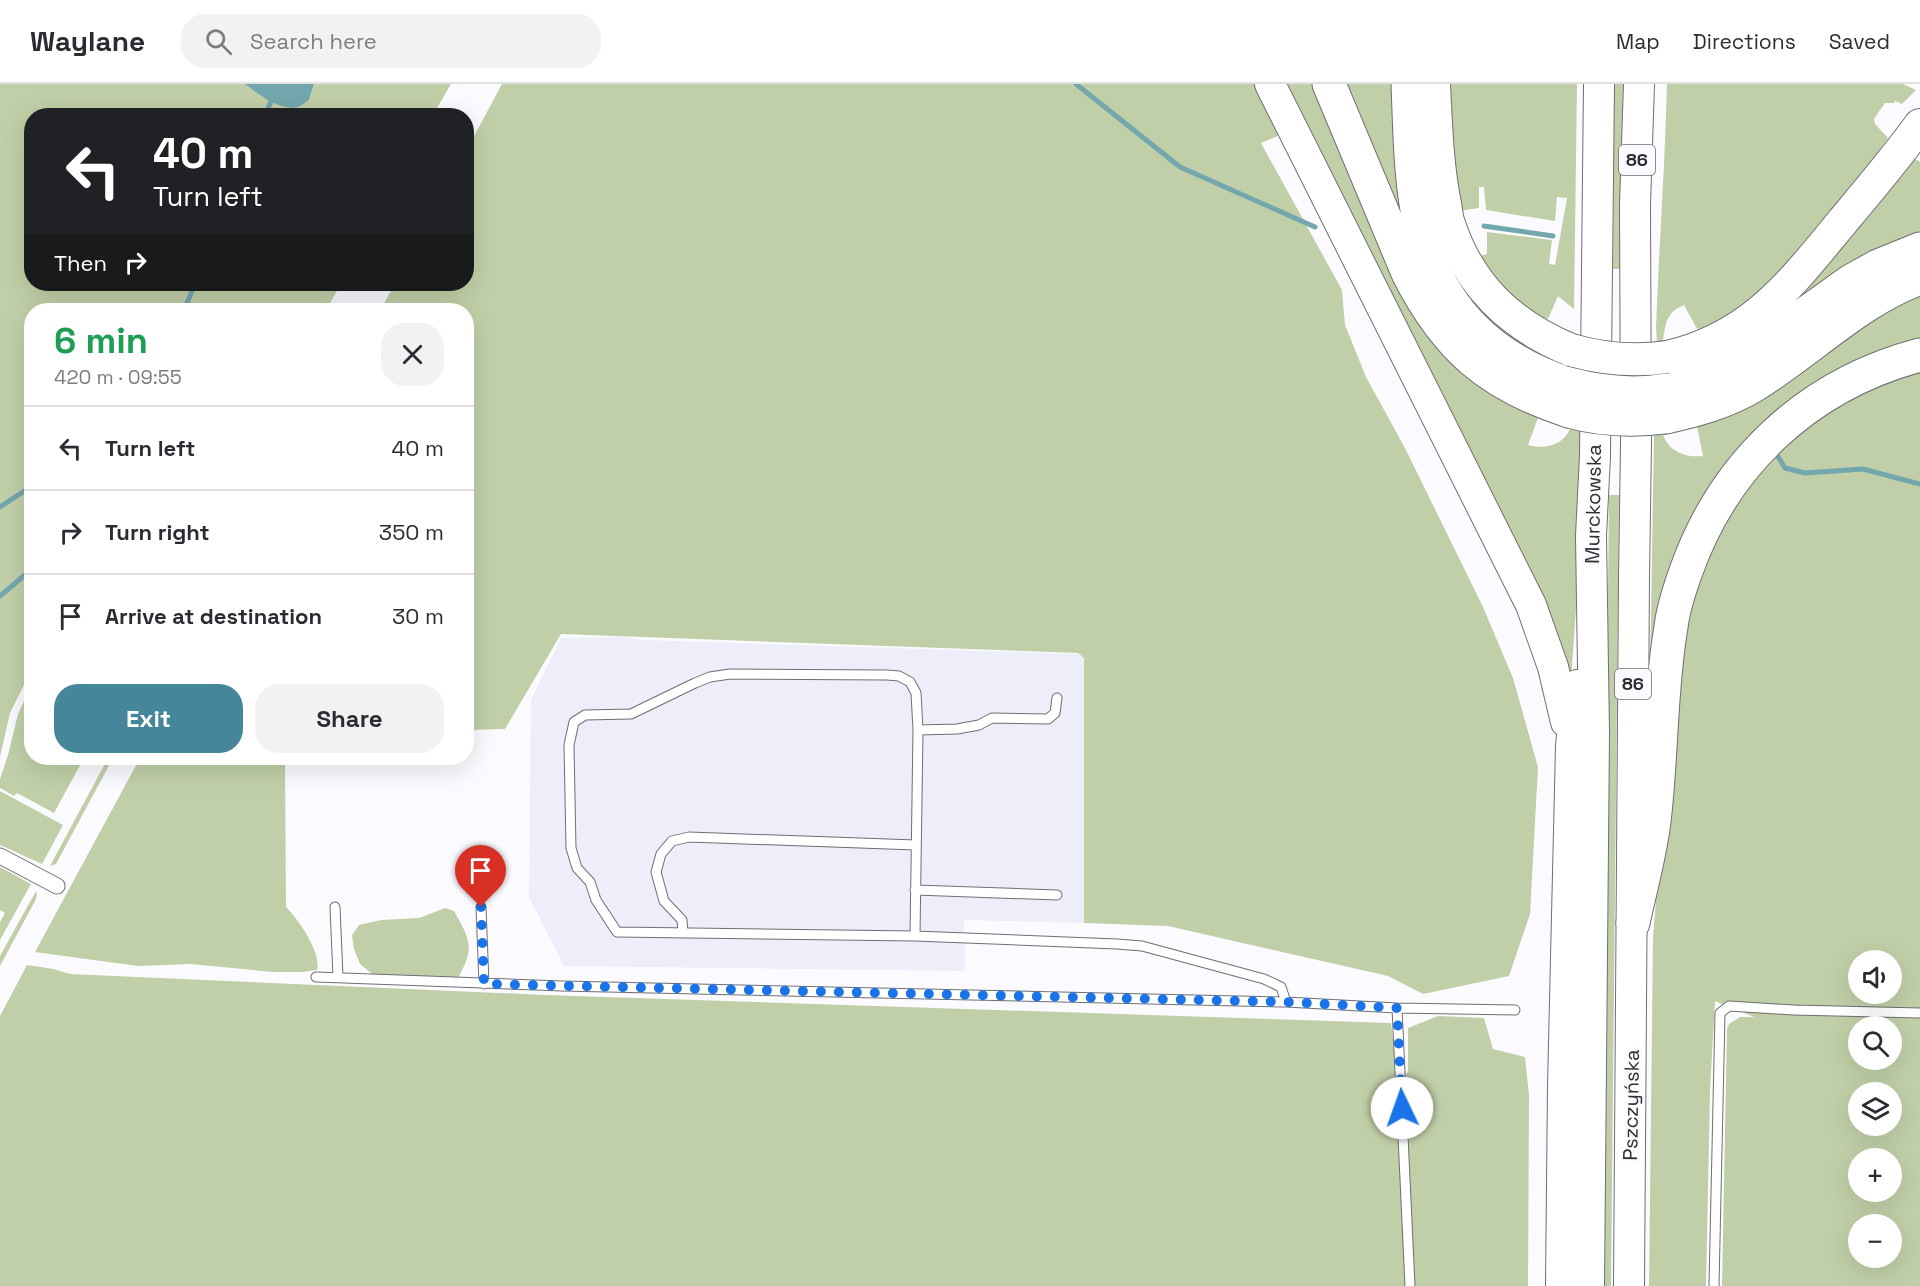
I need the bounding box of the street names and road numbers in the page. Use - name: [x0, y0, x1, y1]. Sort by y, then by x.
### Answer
- road number: 86: [1619, 145, 1655, 175]
- street label: Murckowska: [1579, 444, 1607, 564]
- road number: 86: [1615, 669, 1651, 699]
- street label: Pszczyńska: [1617, 1049, 1645, 1161]

